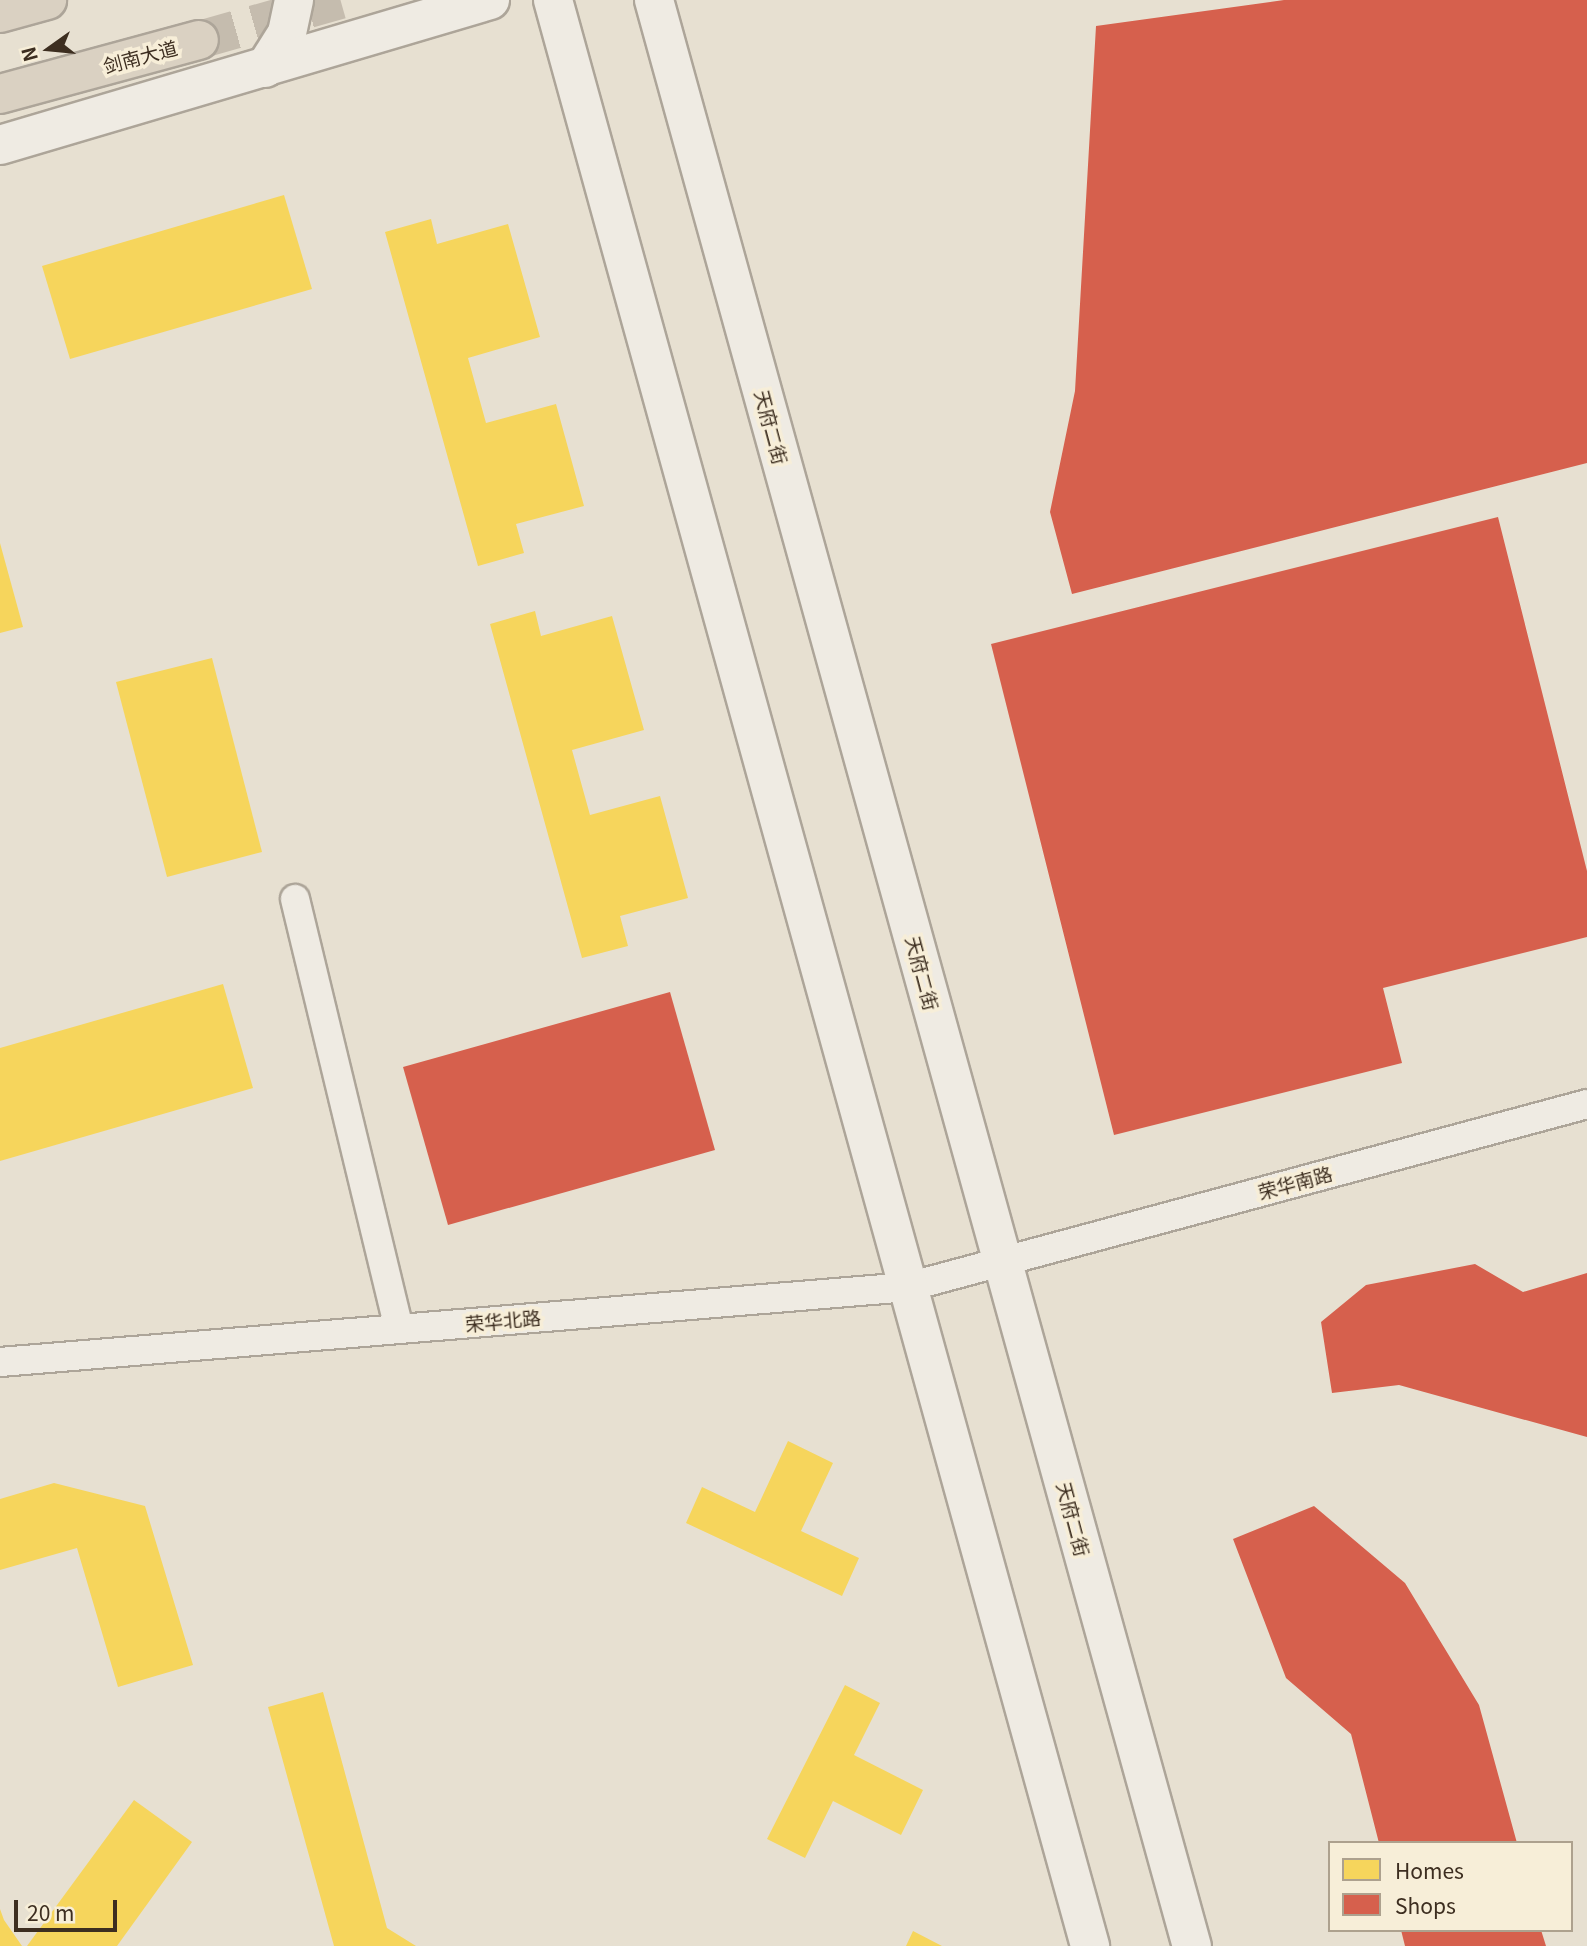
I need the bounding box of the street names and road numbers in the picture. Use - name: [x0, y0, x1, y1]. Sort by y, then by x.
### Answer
- street label: 剑南大道: [100, 35, 180, 77]
- street label: 天府二街: [751, 387, 793, 467]
- street label: 天府二街: [902, 933, 944, 1013]
- street label: 荣华南路: [1255, 1161, 1335, 1203]
- street label: 荣华北路: [464, 1305, 542, 1335]
- street label: 天府二街: [1053, 1479, 1095, 1559]

